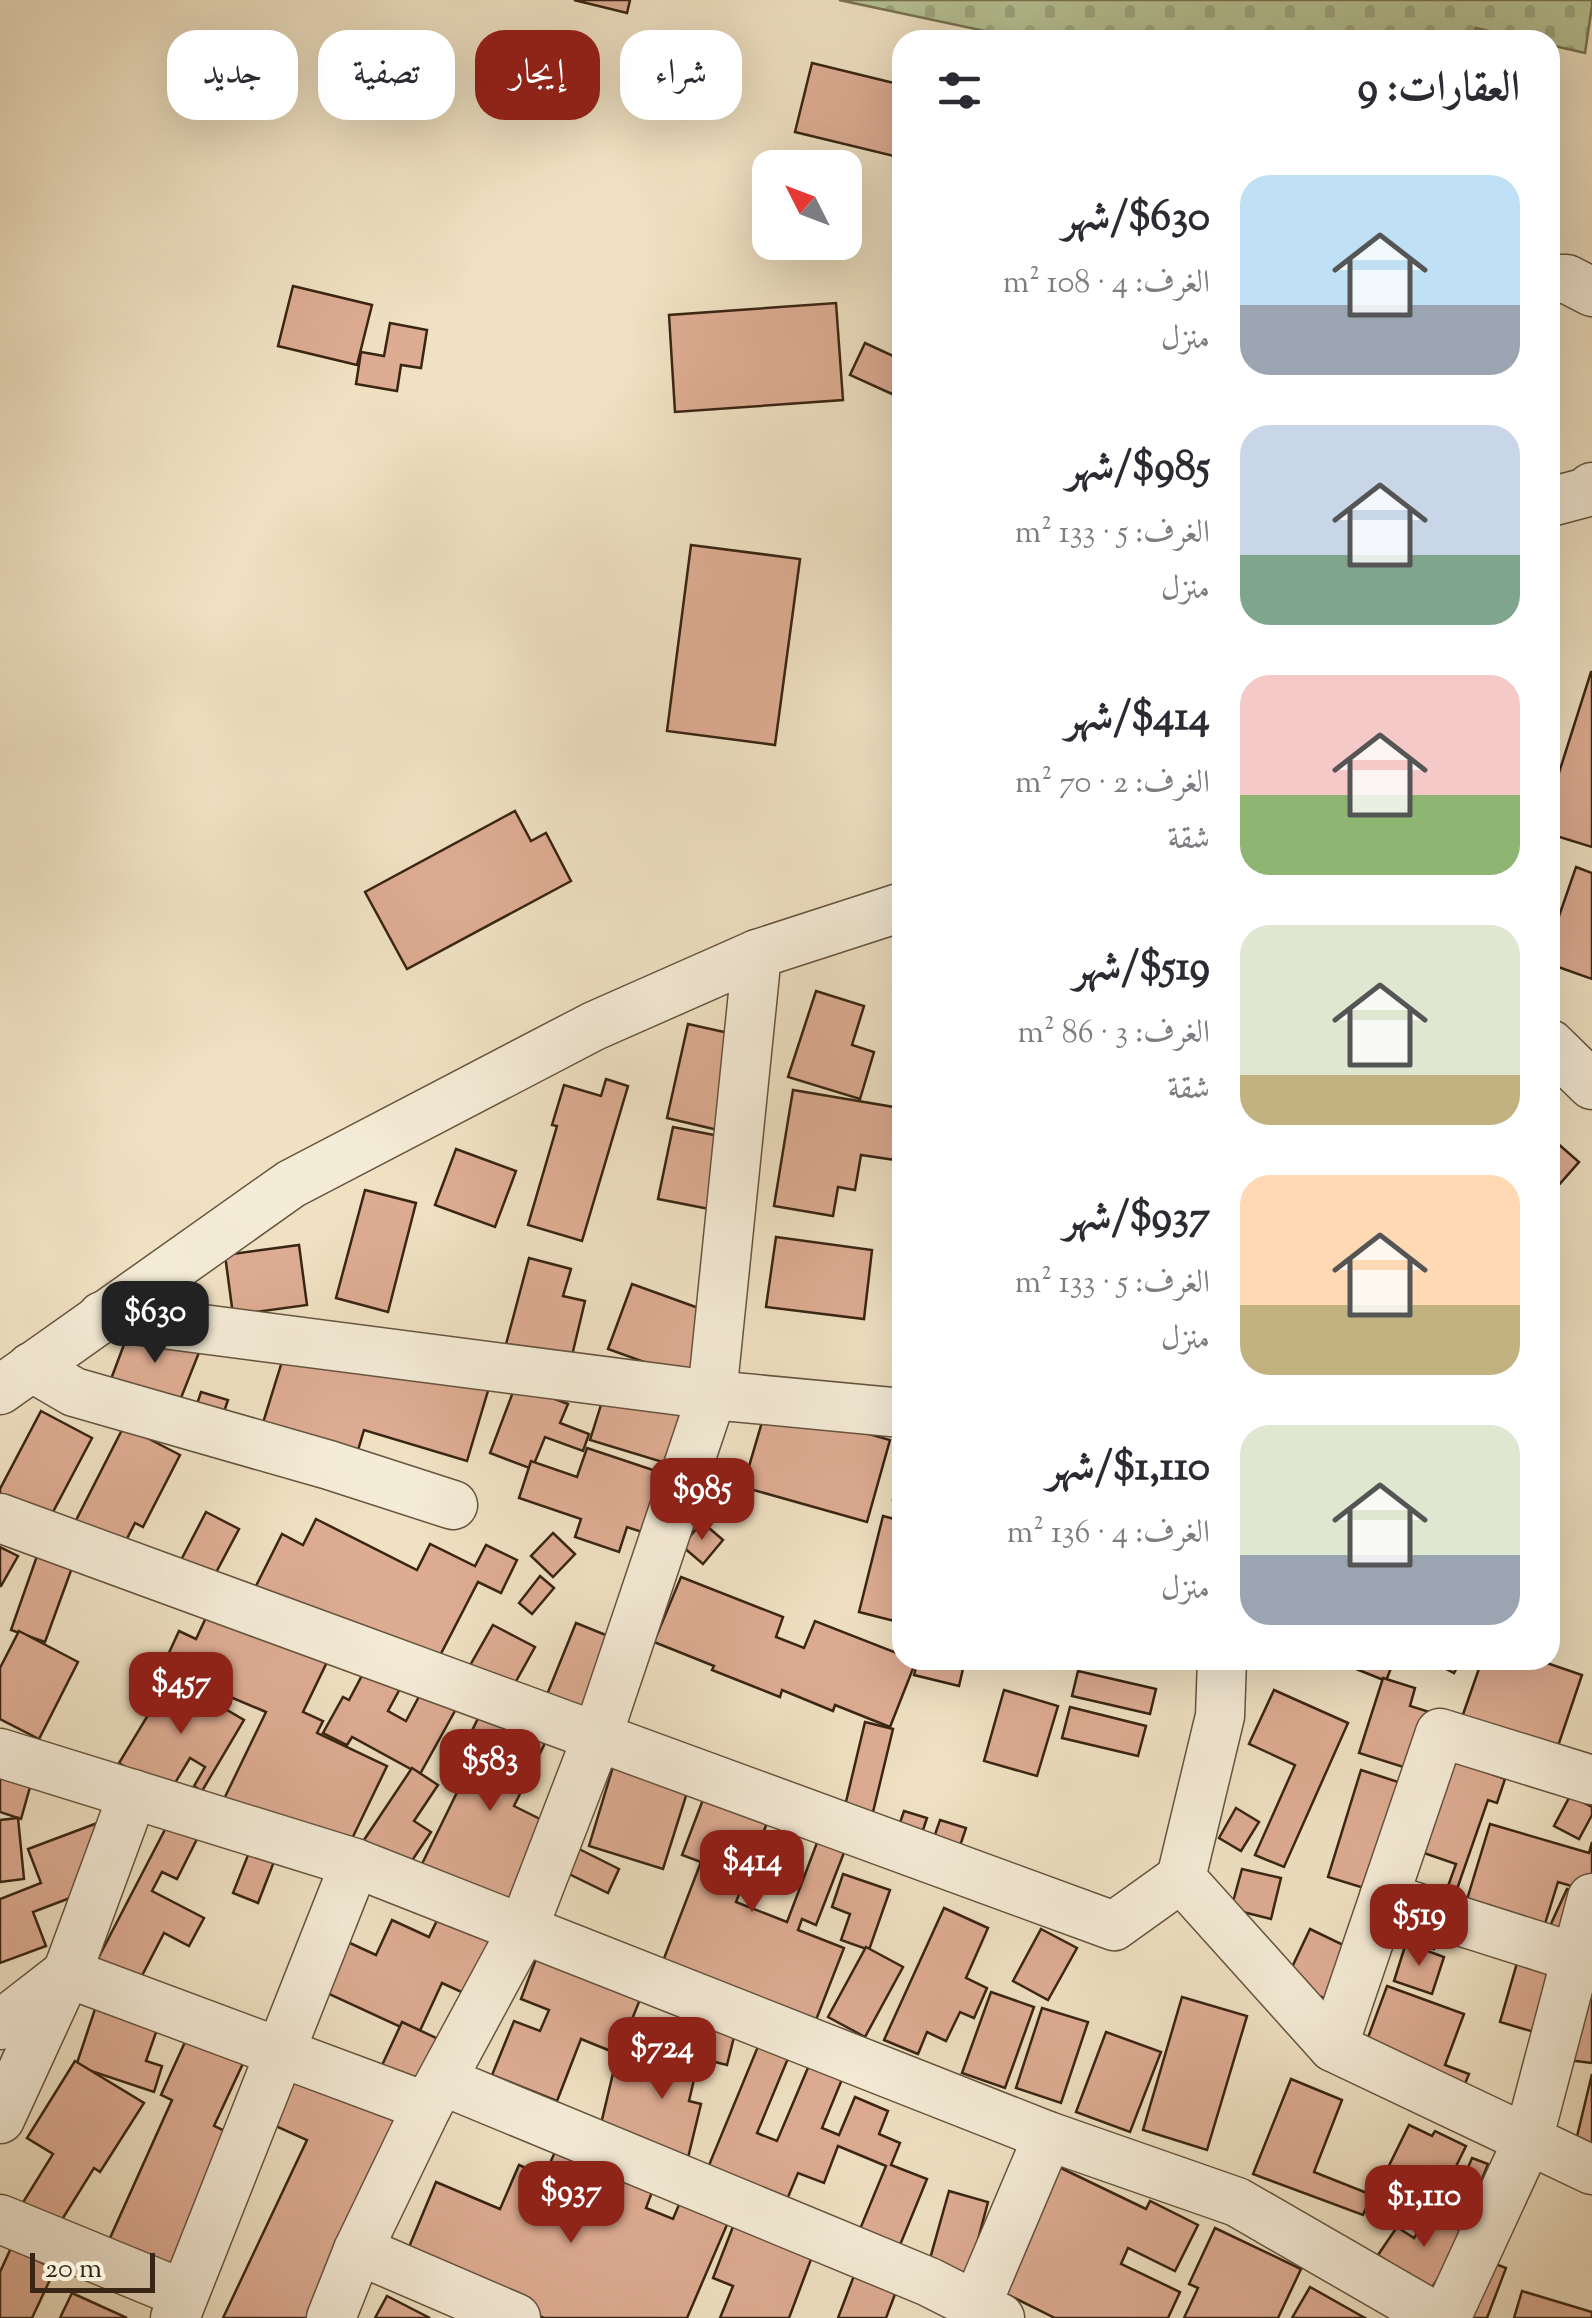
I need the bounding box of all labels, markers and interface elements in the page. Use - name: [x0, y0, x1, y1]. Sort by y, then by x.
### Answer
- chip: جديد: [167, 30, 298, 120]
- chip: تصفية: [318, 30, 455, 120]
- chip: إيجار: [475, 30, 600, 120]
- chip: شراء: [620, 30, 742, 120]
- text: العقارات: 9: [1358, 60, 1520, 120]
- icon: filters: [932, 63, 987, 118]
- north arrow: [752, 150, 862, 260]
- map controls: [752, 150, 862, 260]
- text: $630/شهر: [1062, 189, 1210, 249]
- icon: home: [1320, 215, 1440, 335]
- text: الغرف: 4 · 108 m²: [1003, 261, 1210, 307]
- text: منزل: [1161, 317, 1210, 363]
- text: $985/شهر: [1066, 439, 1210, 499]
- icon: home: [1320, 465, 1440, 585]
- text: الغرف: 5 · 133 m²: [1015, 511, 1210, 557]
- text: منزل: [1161, 567, 1210, 613]
- text: $414/شهر: [1065, 689, 1210, 749]
- icon: home: [1320, 715, 1440, 835]
- text: الغرف: 2 · 70 m²: [1015, 761, 1210, 807]
- text: شقة: [1168, 817, 1210, 863]
- text: $519/شهر: [1073, 939, 1210, 999]
- icon: home: [1320, 965, 1440, 1085]
- text: الغرف: 3 · 86 m²: [1018, 1011, 1210, 1057]
- text: شقة: [1168, 1067, 1210, 1113]
- text: $937/شهر: [1064, 1189, 1210, 1249]
- icon: home: [1320, 1215, 1440, 1335]
- text: الغرف: 5 · 133 m²: [1015, 1261, 1210, 1307]
- pin: $630: [96, 1281, 214, 1366]
- text: $630: [124, 1290, 186, 1336]
- text: منزل: [1161, 1317, 1210, 1363]
- text: $1,110/شهر: [1047, 1439, 1210, 1499]
- pin: $985: [643, 1458, 761, 1543]
- icon: home: [1320, 1465, 1440, 1585]
- text: $985: [672, 1467, 732, 1513]
- text: الغرف: 4 · 136 m²: [1007, 1511, 1210, 1557]
- text: منزل: [1161, 1567, 1210, 1613]
- pin: $457: [122, 1652, 240, 1737]
- text: $457: [151, 1661, 211, 1707]
- pin: $583: [431, 1729, 549, 1814]
- text: $583: [462, 1738, 518, 1784]
- pin: $414: [693, 1830, 811, 1915]
- text: $414: [722, 1839, 782, 1885]
- pin: $519: [1360, 1884, 1478, 1969]
- text: $519: [1392, 1893, 1446, 1939]
- pin: $724: [603, 2017, 721, 2102]
- text: $724: [630, 2026, 694, 2072]
- pin: $937: [512, 2161, 630, 2246]
- pin: $1,110: [1343, 2165, 1505, 2250]
- text: $937: [540, 2170, 602, 2216]
- text: $1,110: [1387, 2174, 1461, 2220]
- scale bar: [30, 2248, 155, 2292]
- text: 20 m: [45, 2250, 102, 2290]

